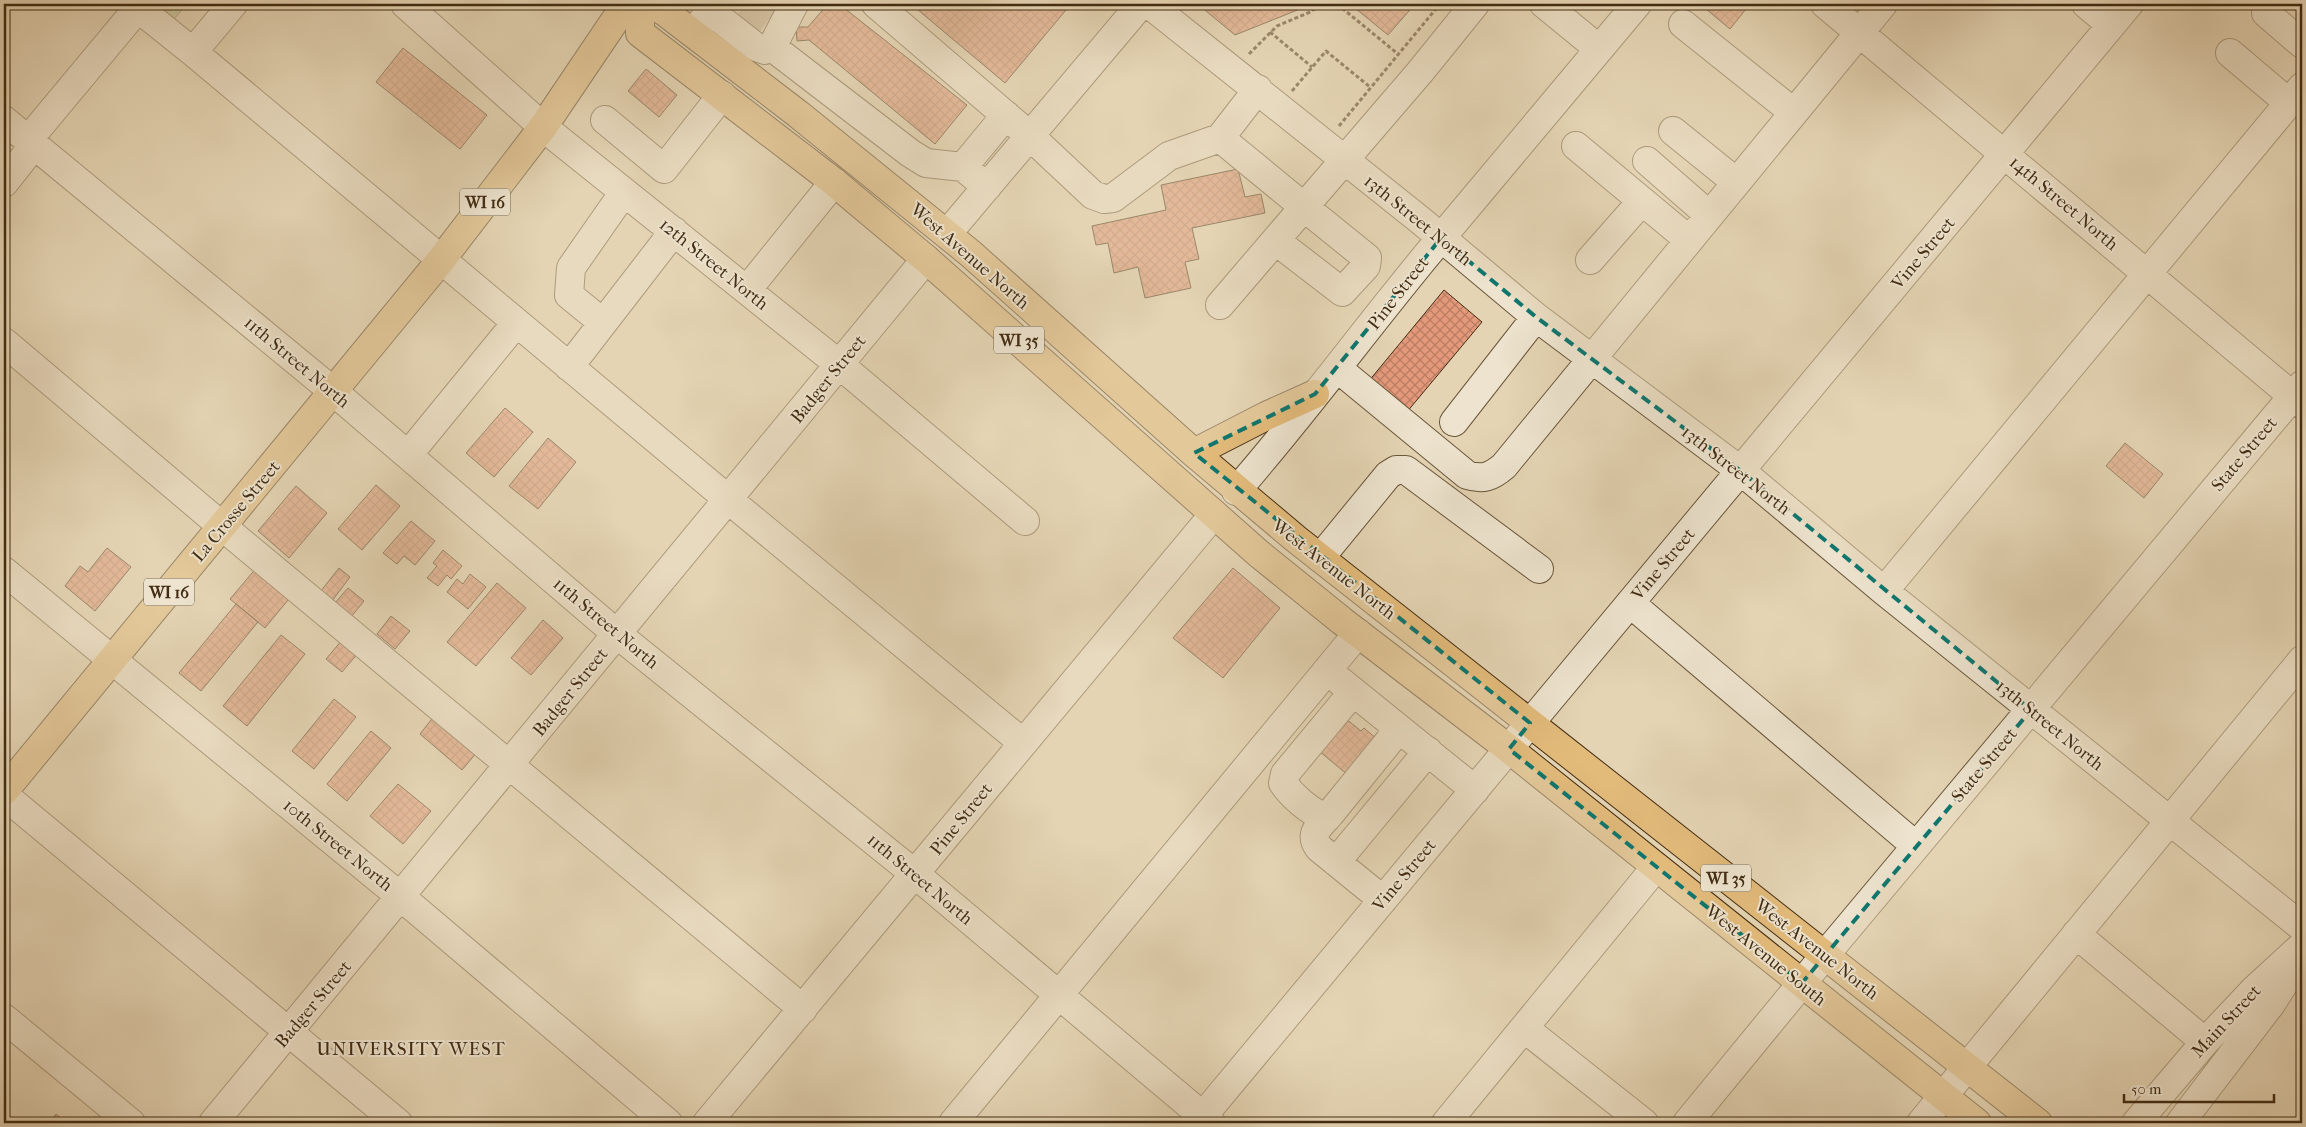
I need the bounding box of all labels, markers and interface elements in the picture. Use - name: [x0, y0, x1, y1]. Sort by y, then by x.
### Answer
- street label: 14th Street North: [2005, 152, 2122, 255]
- street label: 13th Street North: [1360, 171, 1476, 270]
- road number: WI 16: [460, 188, 510, 216]
- street label: West Avenue North: [905, 198, 1033, 314]
- street label: Vine Street: [1887, 213, 1960, 294]
- street label: 12th Street North: [655, 214, 772, 315]
- street label: Pine Street: [1363, 252, 1434, 334]
- street label: 11th Street North: [240, 312, 354, 413]
- road number: WI 35: [994, 326, 1044, 354]
- street label: Badger Street: [786, 331, 871, 428]
- street label: State Street: [2207, 412, 2282, 496]
- street label: 13th Street North: [1677, 421, 1794, 519]
- street label: La Crosse Street: [188, 456, 285, 566]
- street label: West Avenue North: [1267, 514, 1400, 624]
- street label: Vine Street: [1627, 524, 1700, 605]
- street label: 11th Street North: [549, 573, 663, 674]
- road number: WI 16: [144, 578, 194, 606]
- street label: Badger Street: [528, 644, 613, 741]
- street label: 13th Street North: [1992, 676, 2108, 775]
- street label: State Street: [1947, 723, 2022, 807]
- street label: Pine Street: [926, 779, 997, 860]
- street label: 10th Street North: [279, 795, 397, 896]
- street label: 11th Street North: [863, 829, 977, 930]
- street label: Vine Street: [1368, 835, 1441, 916]
- road number: WI 35: [1701, 864, 1751, 891]
- street label: West Avenue North: [1750, 894, 1883, 1004]
- street label: West Avenue South: [1700, 900, 1830, 1010]
- street label: Badger Street: [271, 956, 356, 1052]
- street label: Main Street: [2187, 980, 2266, 1062]
- district label: UNIVERSITY WEST: [316, 1038, 506, 1060]
- scale bar: [2124, 1072, 2274, 1104]
- text: 50 m: [2131, 1080, 2162, 1098]

